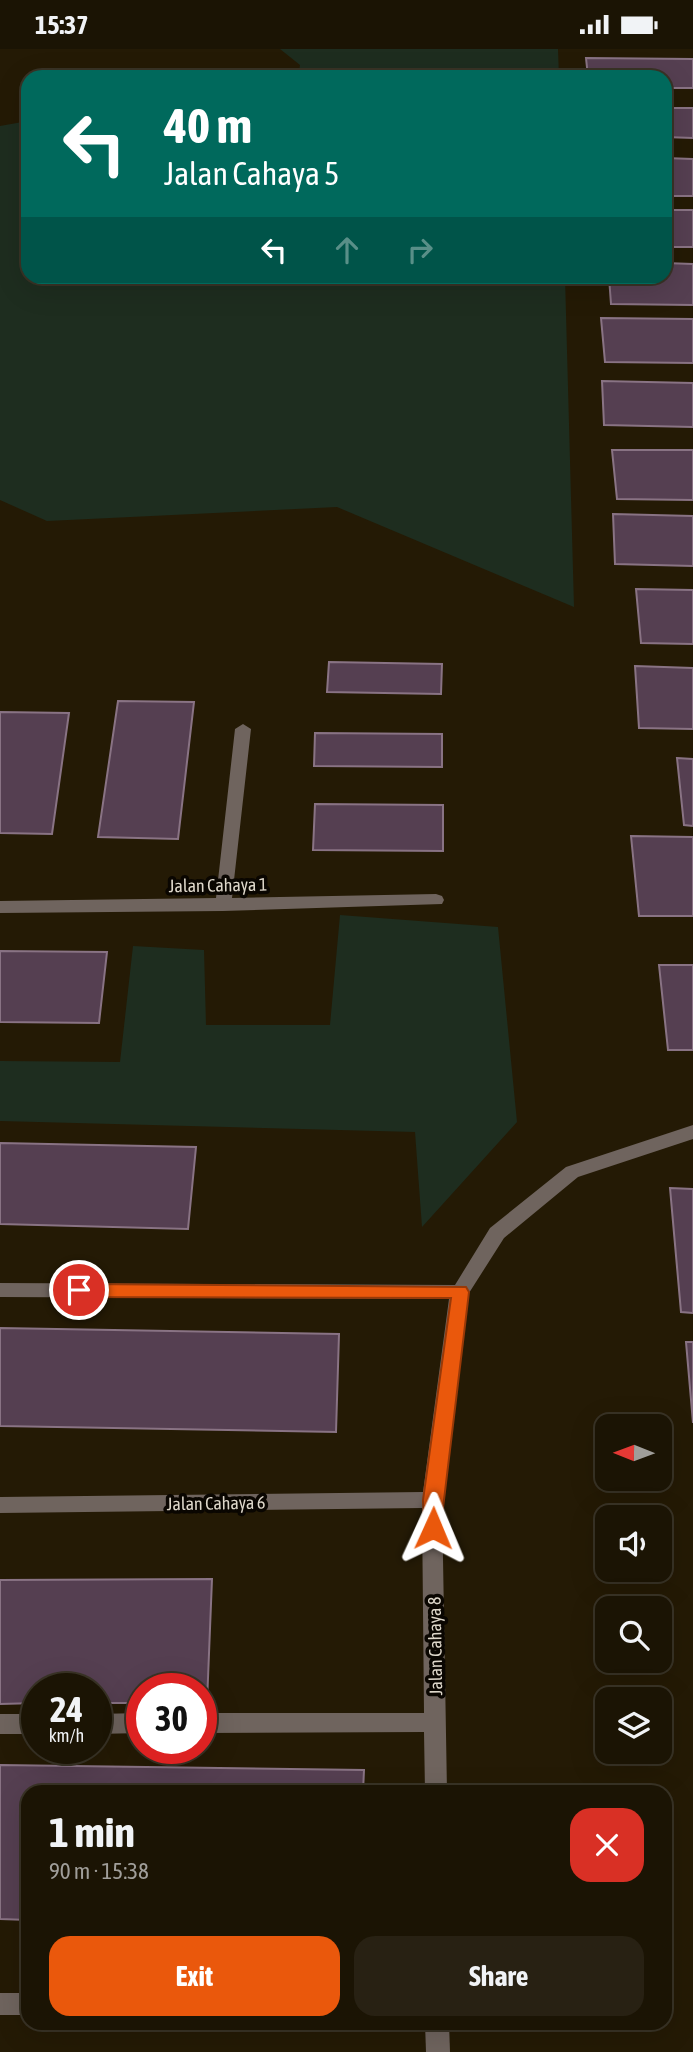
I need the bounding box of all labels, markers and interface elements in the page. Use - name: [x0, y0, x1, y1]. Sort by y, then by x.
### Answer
- text: 15:37: [35, 10, 89, 40]
- text: 40 m: [164, 97, 252, 153]
- icon: left: [49, 98, 140, 189]
- text: Jalan Cahaya 5: [164, 155, 339, 192]
- icon: left: [255, 231, 293, 269]
- icon: ahead: [328, 231, 366, 269]
- icon: right: [401, 231, 439, 269]
- street label: Jalan Cahaya 1: [169, 874, 267, 896]
- pin: [49, 1260, 109, 1320]
- icon: arrive: [60, 1271, 98, 1309]
- north arrow: [595, 1414, 672, 1491]
- map controls: [595, 1414, 672, 1764]
- position arrow: [396, 1491, 470, 1565]
- street label: Jalan Cahaya 6: [167, 1492, 265, 1514]
- button: sound: [595, 1505, 672, 1582]
- button: search: [595, 1596, 672, 1673]
- street label: Jalan Cahaya 8: [424, 1597, 446, 1695]
- speed limit sign: 30: [126, 1673, 217, 1764]
- button: layers: [595, 1687, 672, 1764]
- text: 24: [50, 1689, 83, 1729]
- text: km/h: [49, 1725, 84, 1746]
- text: 1 min: [49, 1808, 135, 1856]
- button: close: [570, 1808, 644, 1882]
- text: 90 m · 15:38: [49, 1858, 149, 1884]
- button: Exit: [49, 1936, 340, 2016]
- button: Share: [354, 1936, 644, 2016]

